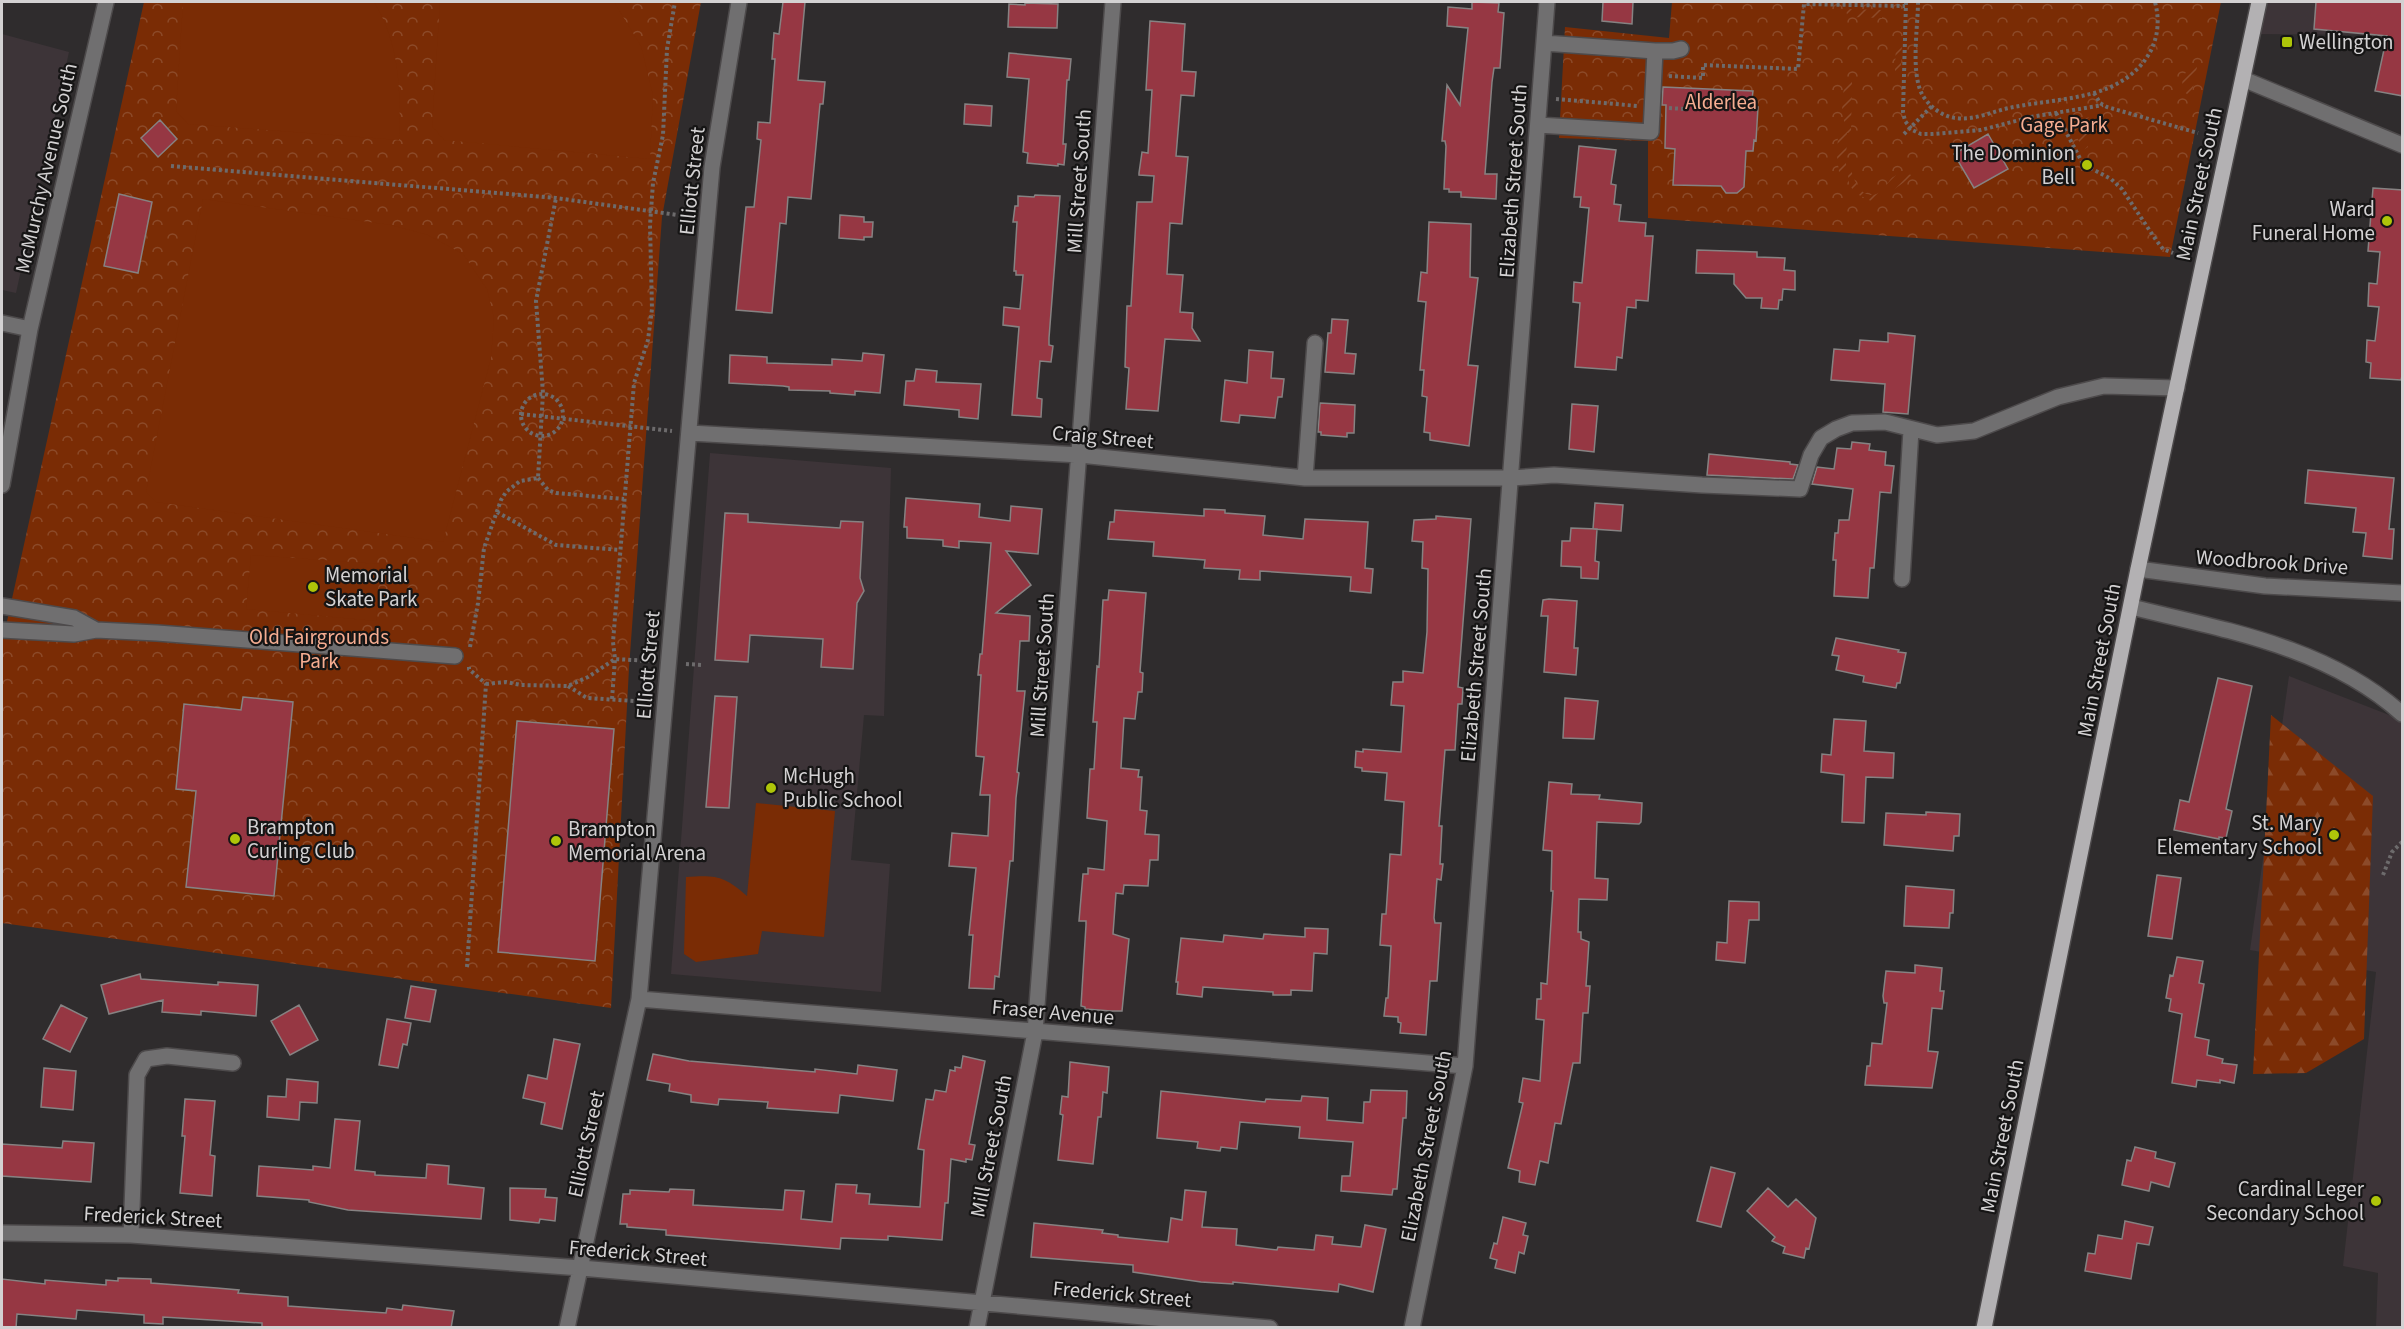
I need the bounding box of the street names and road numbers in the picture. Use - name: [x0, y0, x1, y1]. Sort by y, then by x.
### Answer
- street label: McMurchy Avenue South: [7, 60, 85, 276]
- street label: Elizabeth Street South: [1491, 83, 1535, 279]
- street label: Main Street South: [2168, 105, 2230, 263]
- street label: Mill Street South: [1059, 108, 1099, 254]
- street label: Elliott Street: [671, 125, 713, 237]
- street label: Craig Street: [1051, 418, 1155, 456]
- street label: Woodbrook Drive: [2195, 542, 2349, 582]
- street label: Elizabeth Street South: [1453, 567, 1499, 763]
- street label: Main Street South: [2069, 581, 2129, 739]
- street label: Mill Street South: [1022, 592, 1062, 738]
- street label: Elliott Street: [628, 610, 668, 720]
- street label: Fraser Avenue: [991, 992, 1115, 1032]
- street label: Elizabeth Street South: [1393, 1048, 1459, 1244]
- street label: Main Street South: [1972, 1057, 2032, 1215]
- street label: Mill Street South: [962, 1072, 1020, 1220]
- street label: Elliott Street: [560, 1088, 612, 1200]
- street label: Frederick Street: [83, 1198, 223, 1236]
- street label: Frederick Street: [568, 1232, 708, 1274]
- street label: Frederick Street: [1052, 1273, 1192, 1315]

